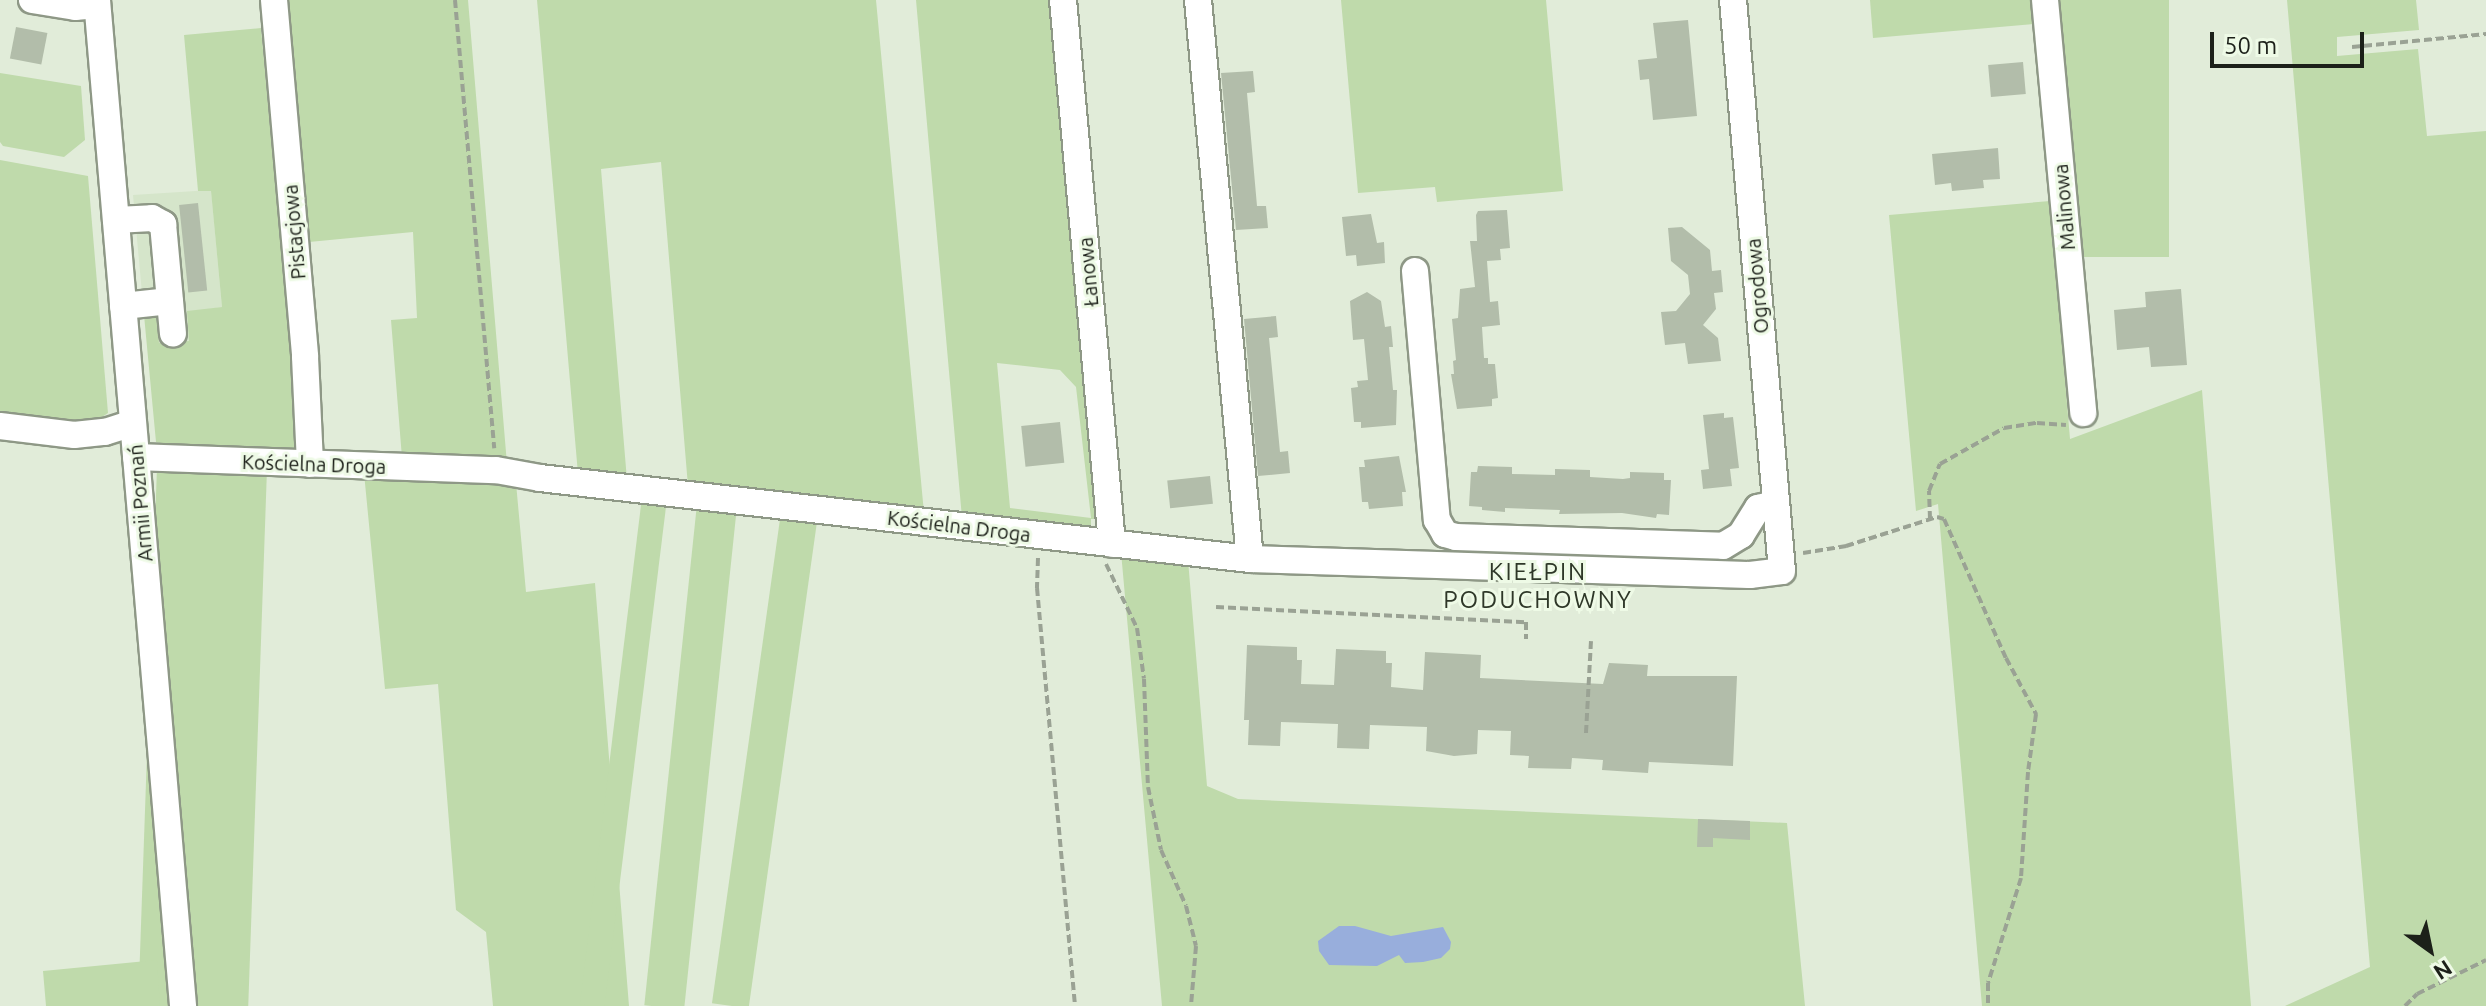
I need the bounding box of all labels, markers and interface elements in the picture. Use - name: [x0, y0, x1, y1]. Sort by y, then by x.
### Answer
- scale bar: [2214, 16, 2368, 66]
- text: 50 m: [2224, 32, 2277, 59]
- street label: Malinowa: [2048, 163, 2080, 251]
- street label: Pistacjowa: [278, 184, 310, 280]
- street label: Łanowa: [1073, 236, 1103, 308]
- street label: Ogrodowa: [1741, 237, 1773, 335]
- street label: Armii Poznań: [123, 443, 157, 563]
- street label: Kościelna Droga: [242, 449, 386, 479]
- street label: Kościelna Droga: [886, 505, 1032, 547]
- district label: KIEŁPIN PODUCHOWNY: [1443, 558, 1633, 614]
- north arrow: [2390, 910, 2470, 990]
- text: N: [2430, 956, 2457, 985]

